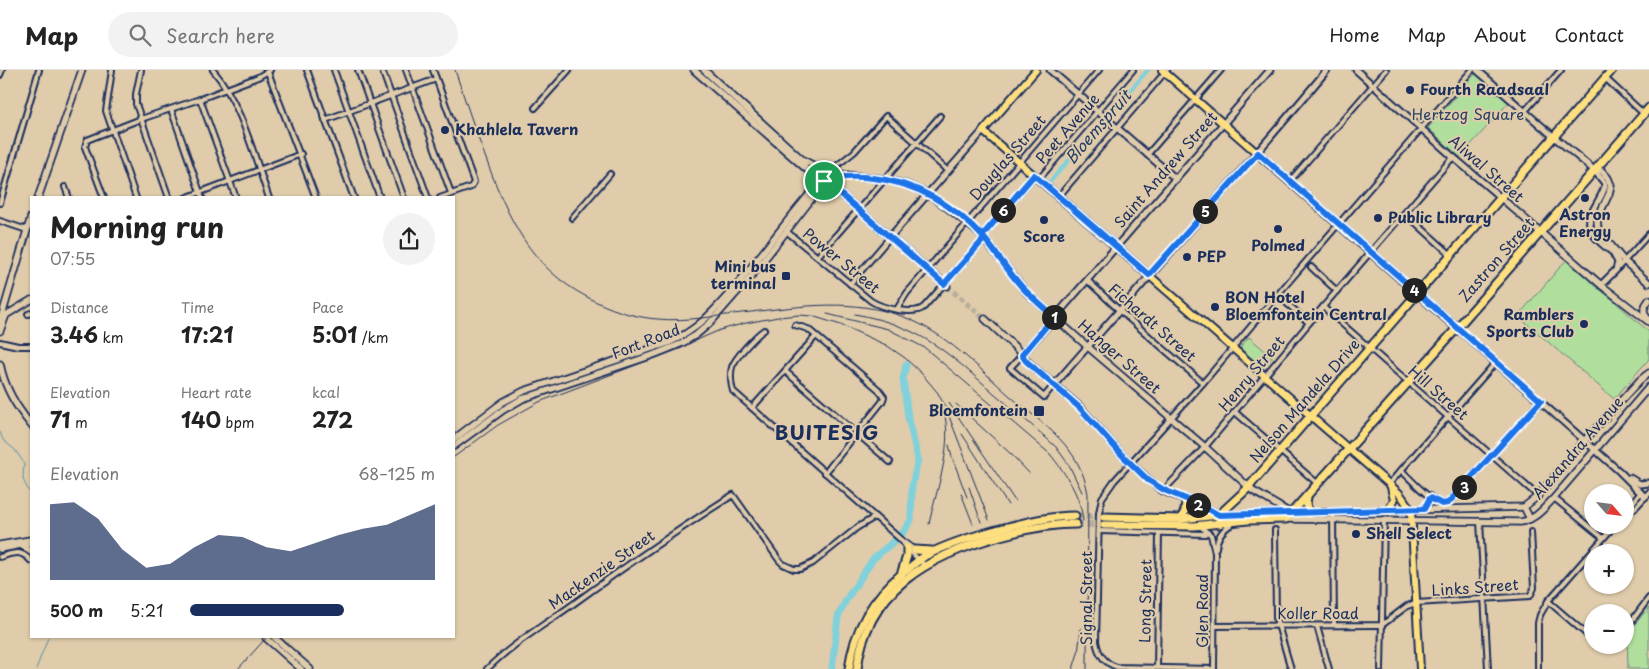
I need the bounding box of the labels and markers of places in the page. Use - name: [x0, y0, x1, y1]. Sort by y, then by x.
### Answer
- place label: Fourth Raadsaal: [1420, 77, 1549, 100]
- marker: Fourth Raadsaal: [1404, 84, 1416, 96]
- place label: Khahlela Tavern: [455, 117, 579, 140]
- marker: Khahlela Tavern: [439, 124, 451, 136]
- pin: [803, 160, 845, 202]
- marker: Astron Energy: [1579, 192, 1591, 204]
- pin: 6: [990, 198, 1016, 222]
- pin: 5: [1192, 198, 1218, 224]
- place label: Astron Energy: [1558, 202, 1611, 242]
- place label: Public Library: [1388, 205, 1492, 228]
- marker: Public Library: [1372, 212, 1384, 224]
- marker: Score: [1038, 214, 1050, 226]
- marker: Polmed: [1272, 223, 1284, 235]
- place label: Score: [1023, 224, 1065, 247]
- place label: Polmed: [1251, 233, 1305, 256]
- place label: PEP: [1197, 244, 1226, 267]
- marker: PEP: [1181, 251, 1193, 263]
- place label: Mini bus terminal: [711, 254, 776, 294]
- marker: Mini bus terminal: [780, 270, 792, 282]
- pin: 4: [1402, 278, 1426, 302]
- place label: BON Hotel Bloemfontein Central: [1225, 285, 1387, 325]
- marker: BON Hotel Bloemfontein Central: [1209, 301, 1221, 313]
- place label: Ramblers Sports Club: [1486, 302, 1574, 342]
- pin: 1: [1042, 304, 1066, 330]
- marker: Ramblers Sports Club: [1578, 318, 1590, 330]
- place label: Bloemfontein: [929, 398, 1028, 421]
- marker: Bloemfontein: [1032, 404, 1046, 418]
- pin: 3: [1452, 474, 1476, 500]
- pin: 2: [1186, 492, 1210, 518]
- place label: Shell Select: [1366, 521, 1452, 544]
- marker: Shell Select: [1350, 528, 1362, 540]

